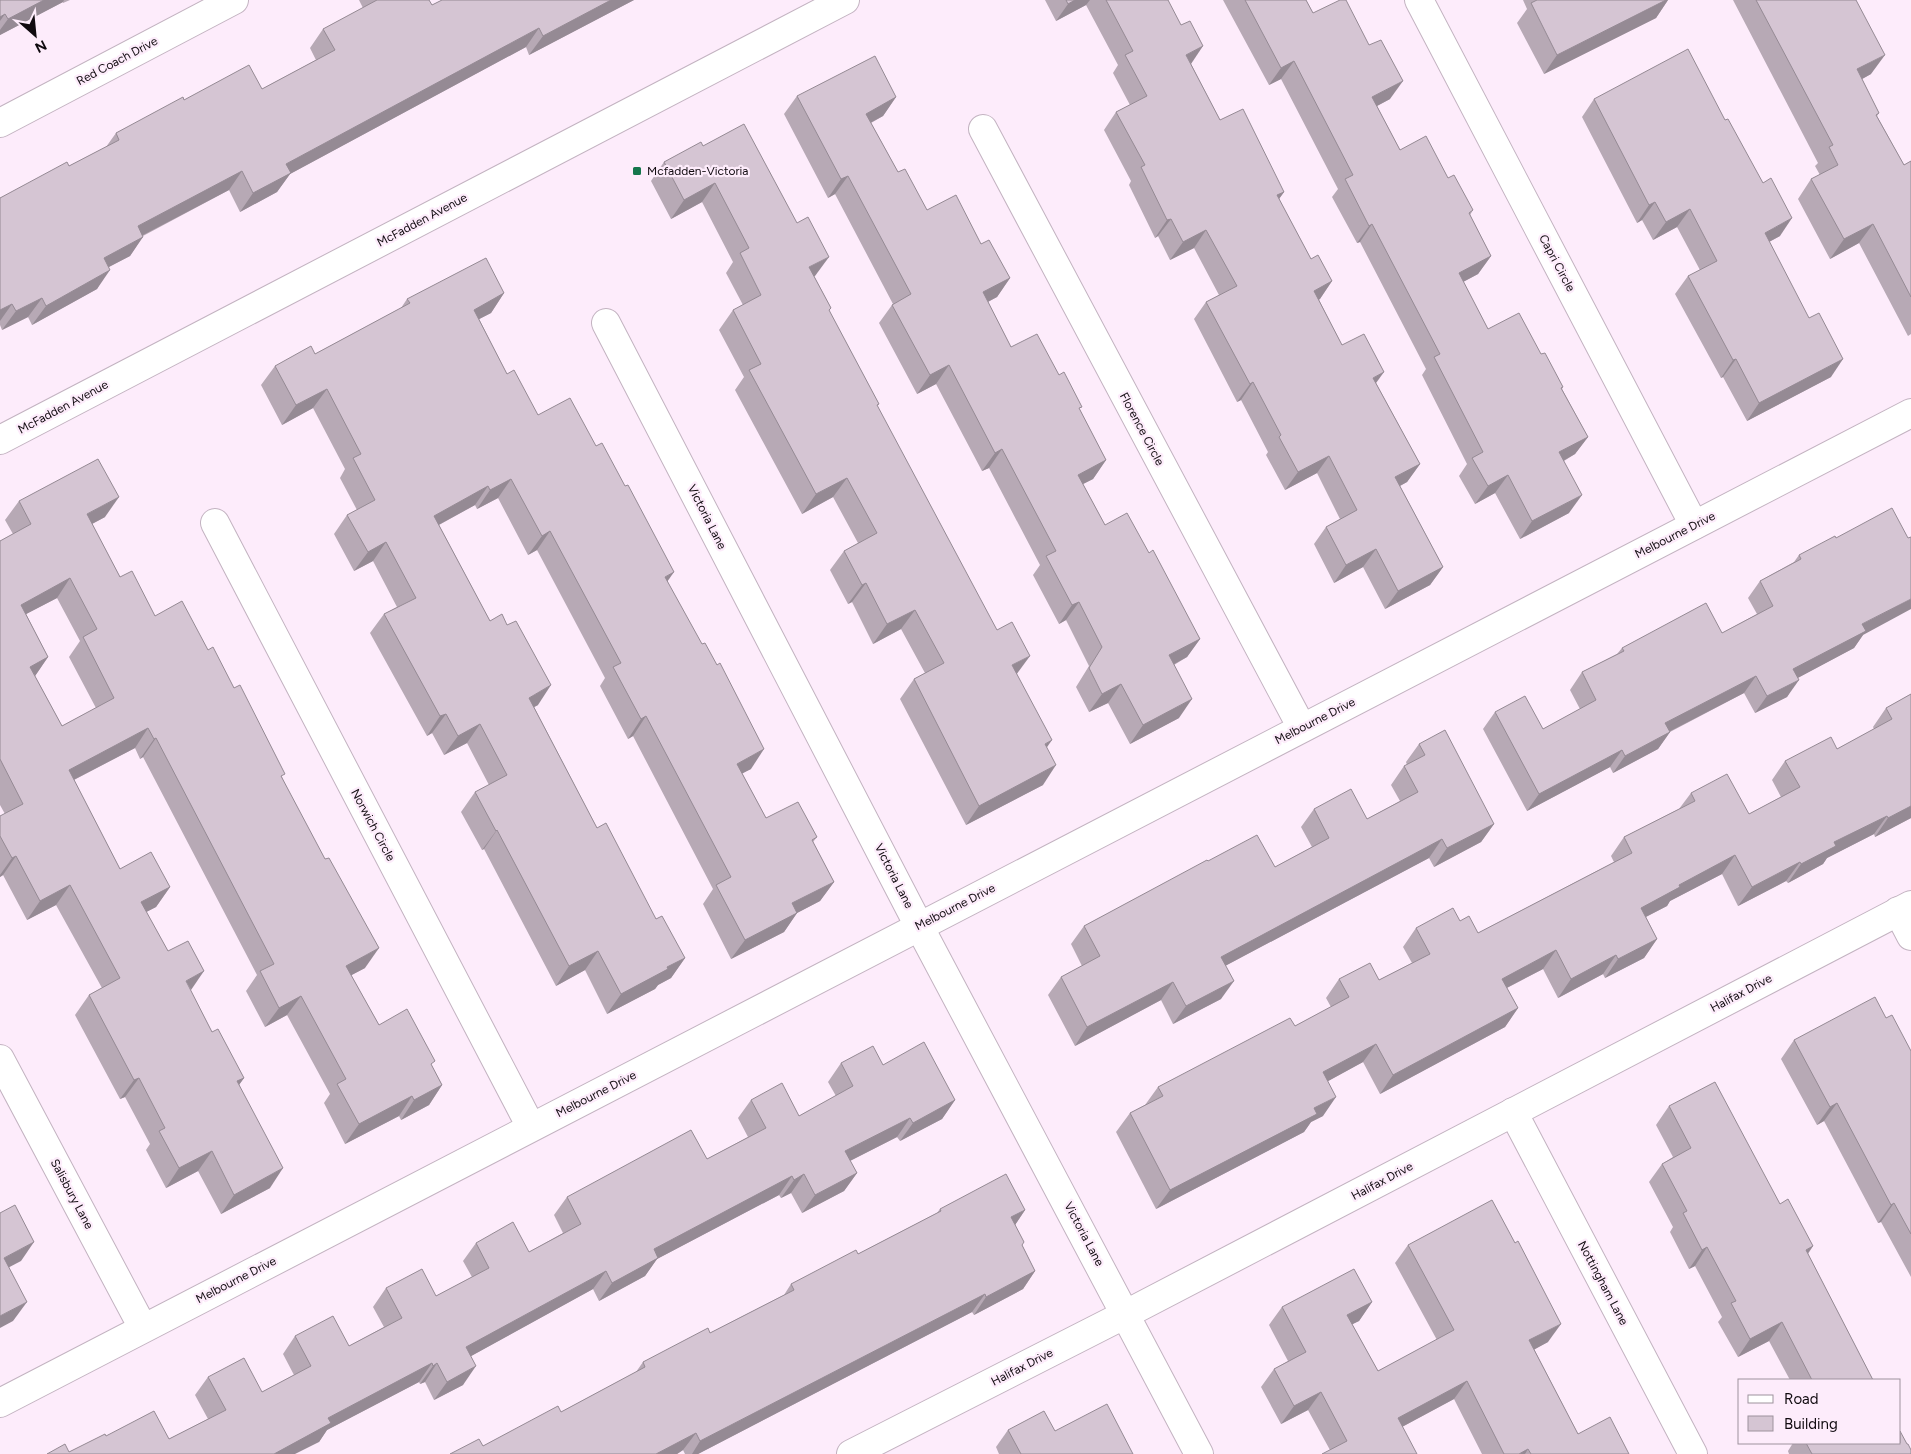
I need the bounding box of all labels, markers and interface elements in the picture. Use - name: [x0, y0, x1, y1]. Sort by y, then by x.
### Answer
- north arrow: [10, 10, 60, 60]
- street label: Red Coach Drive: [74, 34, 160, 88]
- text: N: [32, 36, 49, 56]
- place label: Mcfadden-Victoria: [647, 164, 749, 178]
- marker: Mcfadden-Victoria: [631, 165, 643, 177]
- street label: McFadden Avenue: [375, 190, 470, 250]
- street label: Capri Circle: [1536, 232, 1578, 294]
- street label: McFadden Avenue: [16, 377, 111, 437]
- street label: Florence Circle: [1117, 390, 1167, 468]
- street label: Victoria Lane: [685, 482, 729, 552]
- street label: Melbourne Drive: [1633, 509, 1718, 561]
- street label: Melbourne Drive: [1273, 695, 1358, 747]
- street label: Norwich Circle: [348, 786, 398, 864]
- street label: Victoria Lane: [872, 841, 916, 911]
- street label: Melbourne Drive: [913, 881, 998, 933]
- street label: Halifax Drive: [1708, 971, 1774, 1015]
- street label: Melbourne Drive: [554, 1068, 639, 1120]
- street label: Salisbury Lane: [48, 1157, 97, 1232]
- street label: Halifax Drive: [1349, 1159, 1415, 1203]
- street label: Victoria Lane: [1061, 1200, 1107, 1269]
- street label: Nottingham Lane: [1575, 1238, 1631, 1328]
- street label: Melbourne Drive: [194, 1254, 279, 1306]
- street label: Halifax Drive: [989, 1345, 1056, 1389]
- legend: [1738, 1379, 1901, 1444]
- text: Road: [1784, 1390, 1819, 1408]
- text: Building: [1784, 1415, 1838, 1433]

